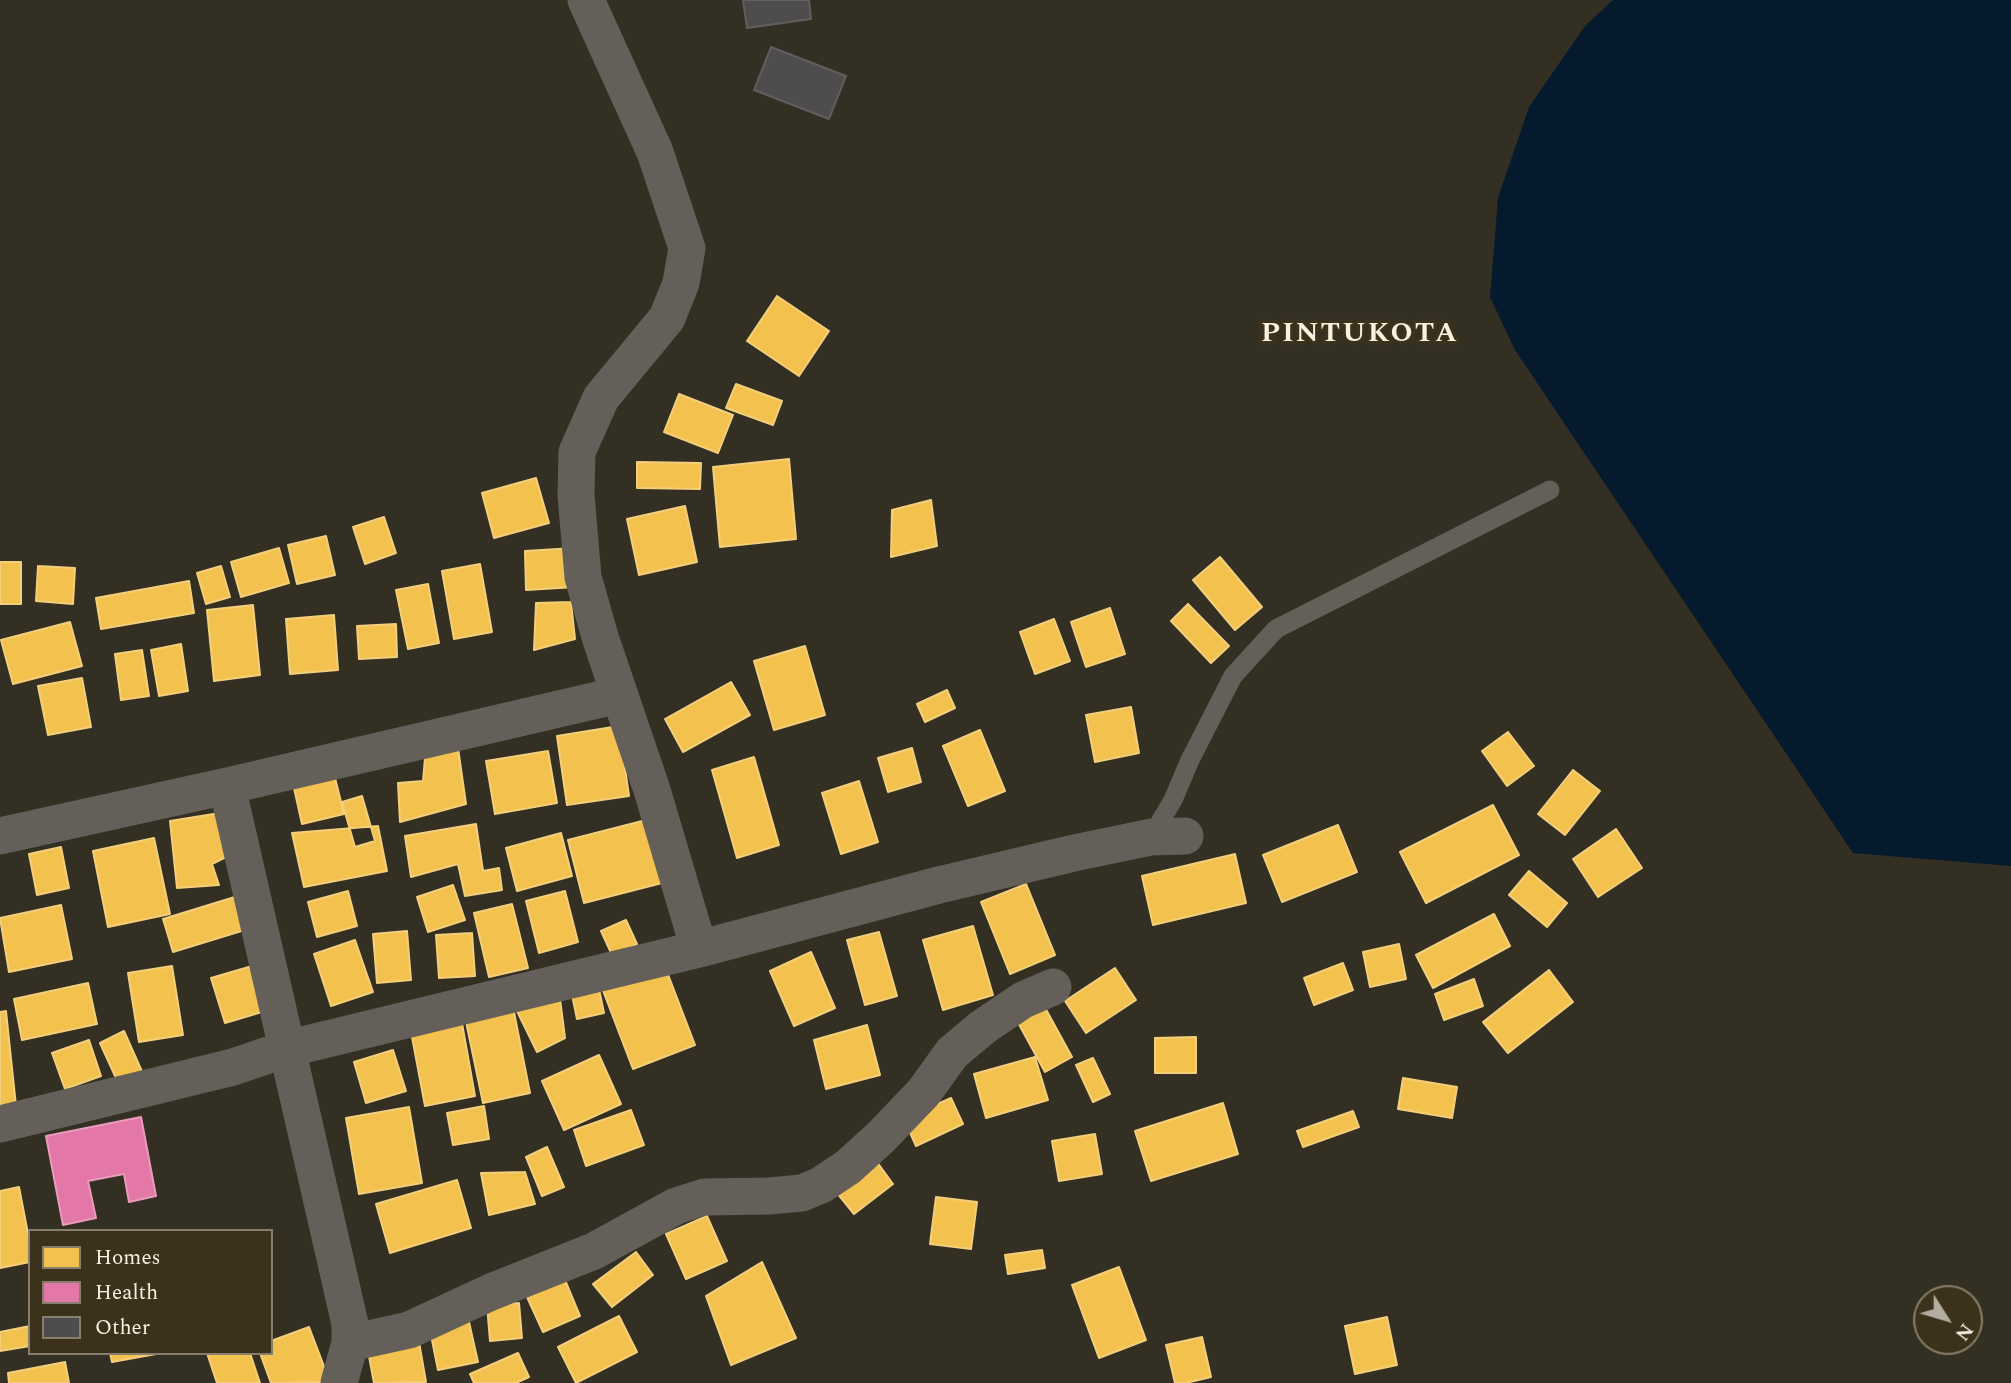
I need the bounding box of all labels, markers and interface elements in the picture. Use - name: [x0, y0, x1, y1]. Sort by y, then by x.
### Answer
- district label: PINTUKOTA: [1262, 319, 1458, 353]
- legend: [28, 1229, 273, 1355]
- text: Homes: [95, 1242, 161, 1274]
- text: Health: [95, 1277, 158, 1309]
- north arrow: [1913, 1285, 1983, 1355]
- text: Other: [95, 1312, 150, 1344]
- text: N: [1947, 1317, 1980, 1347]

